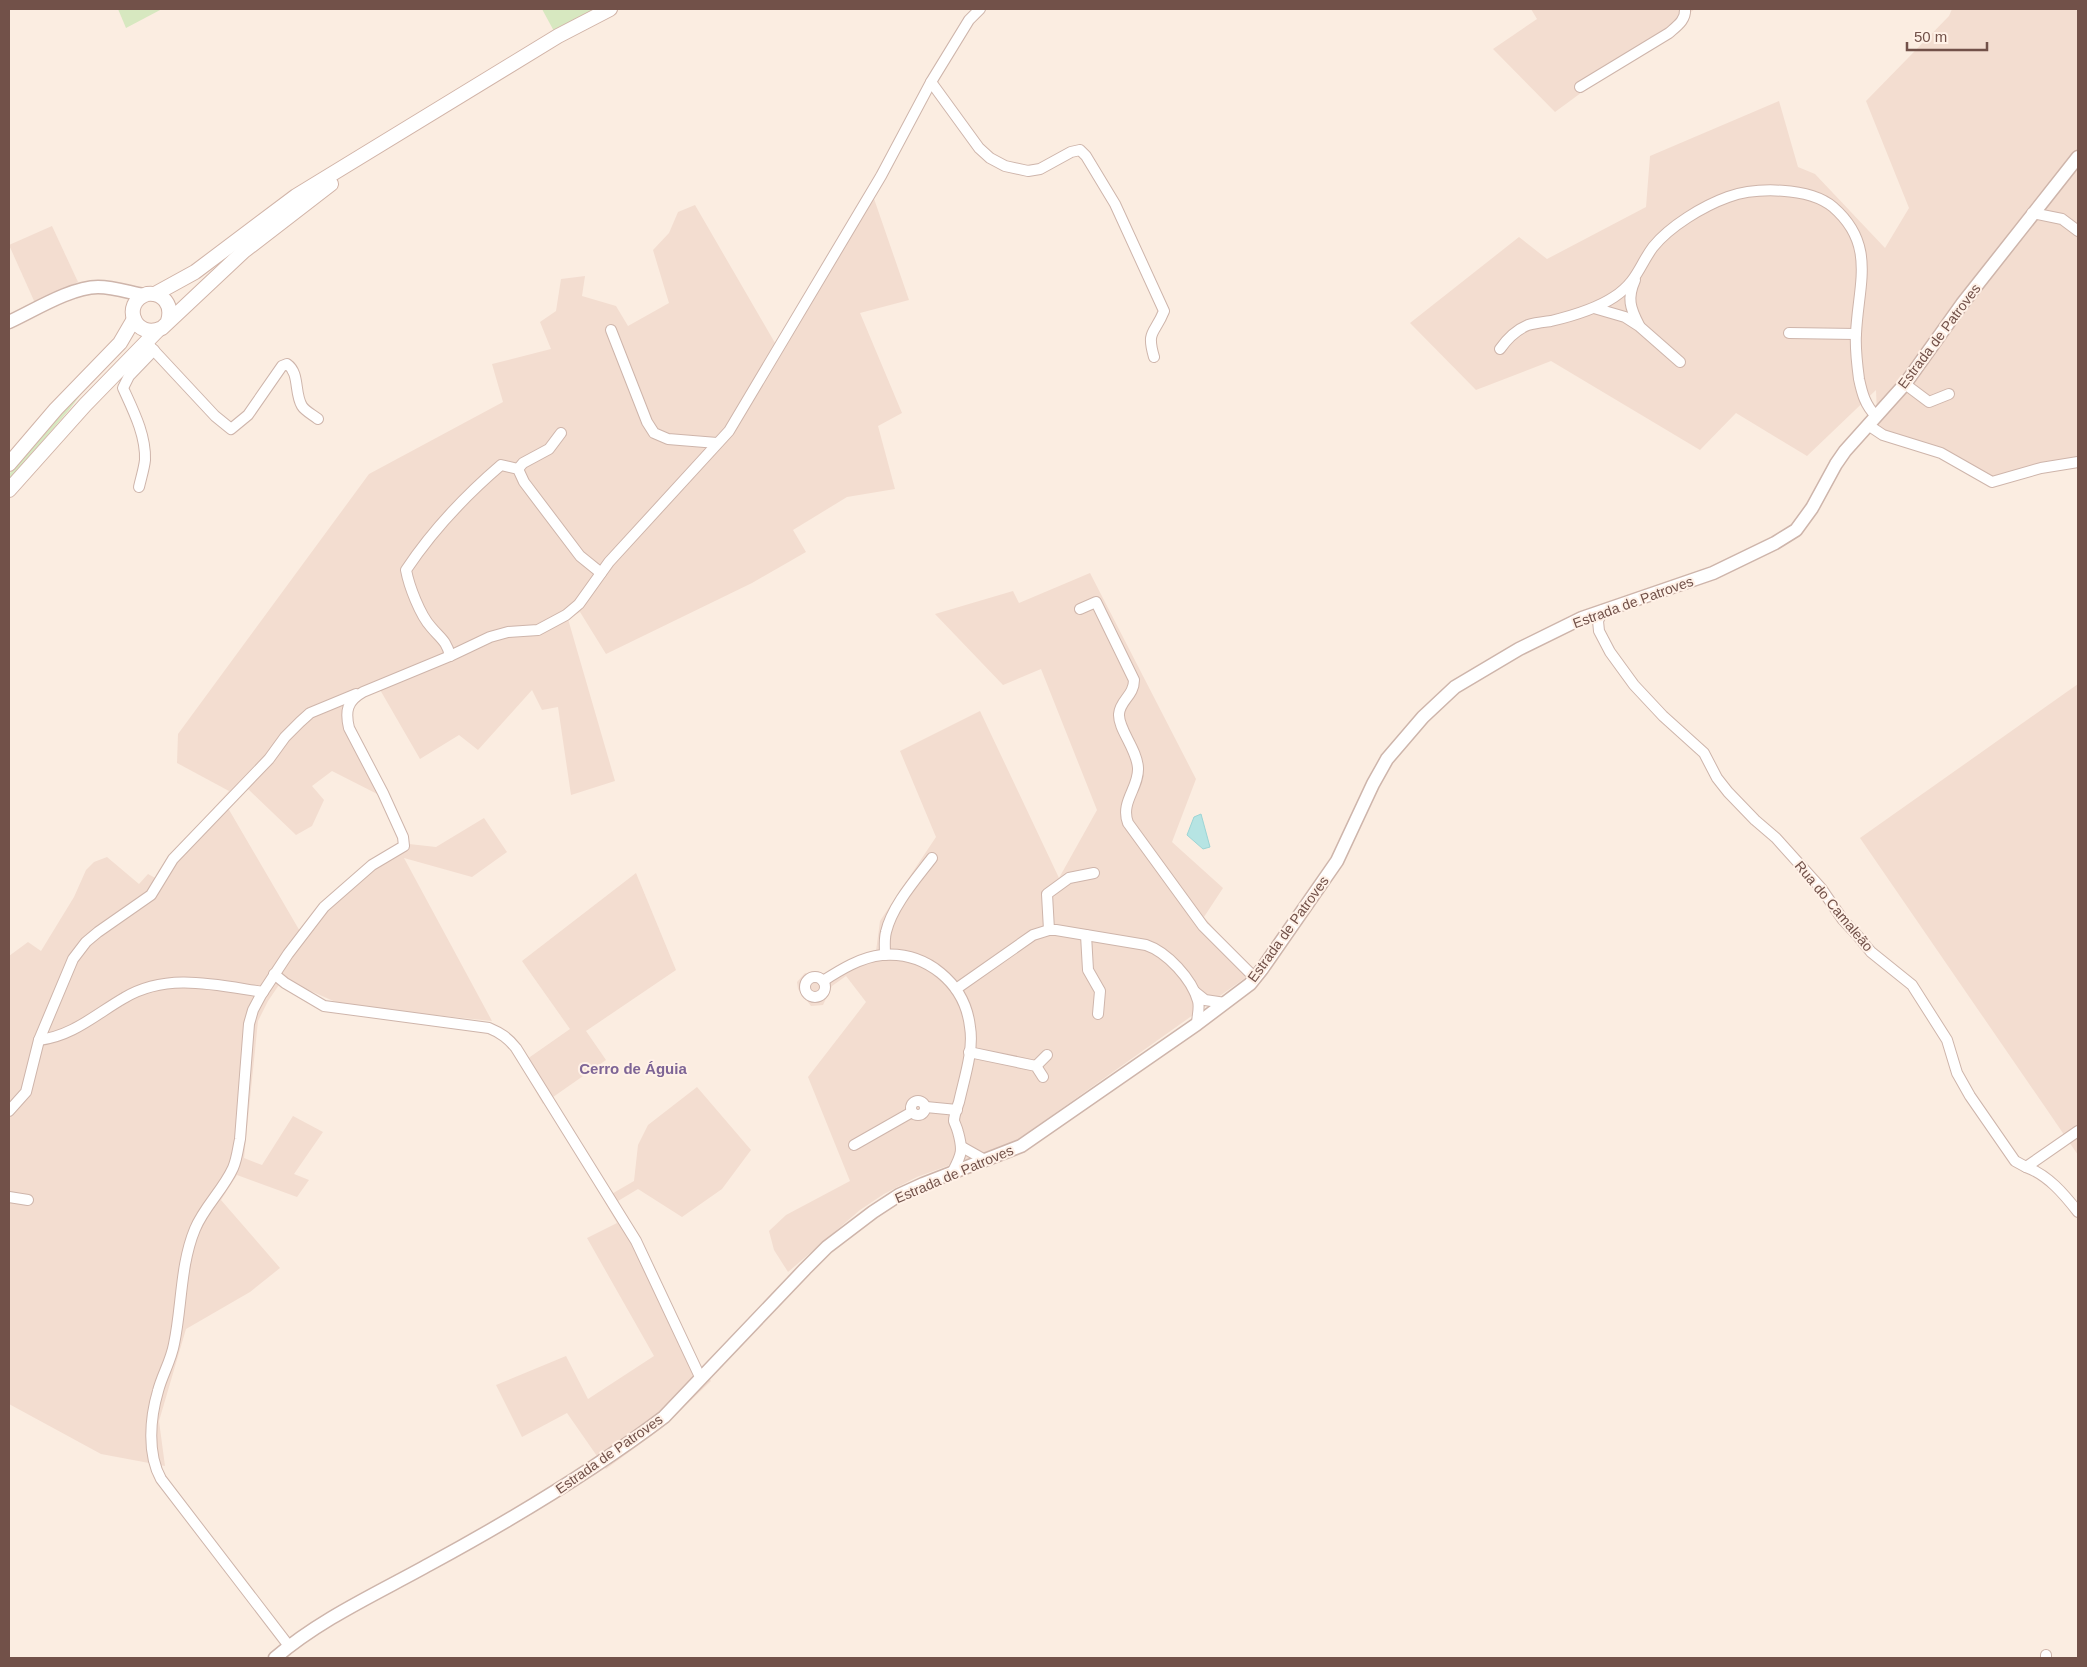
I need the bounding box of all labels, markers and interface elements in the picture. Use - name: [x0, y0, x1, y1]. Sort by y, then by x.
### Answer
- scale bar: [1907, 20, 1987, 52]
- text: 50 m: [1914, 28, 1947, 45]
- street label: Estrada de Patroves: [1894, 281, 1984, 391]
- street label: Estrada de Patroves: [1571, 573, 1695, 631]
- street label: Rua do Camaleão: [1792, 858, 1877, 955]
- street label: Estrada de Patroves: [1244, 873, 1332, 985]
- district label: Cerro de Águia: [579, 1060, 687, 1077]
- street label: Estrada de Patroves: [892, 1142, 1016, 1206]
- street label: Estrada de Patroves: [552, 1411, 666, 1497]

